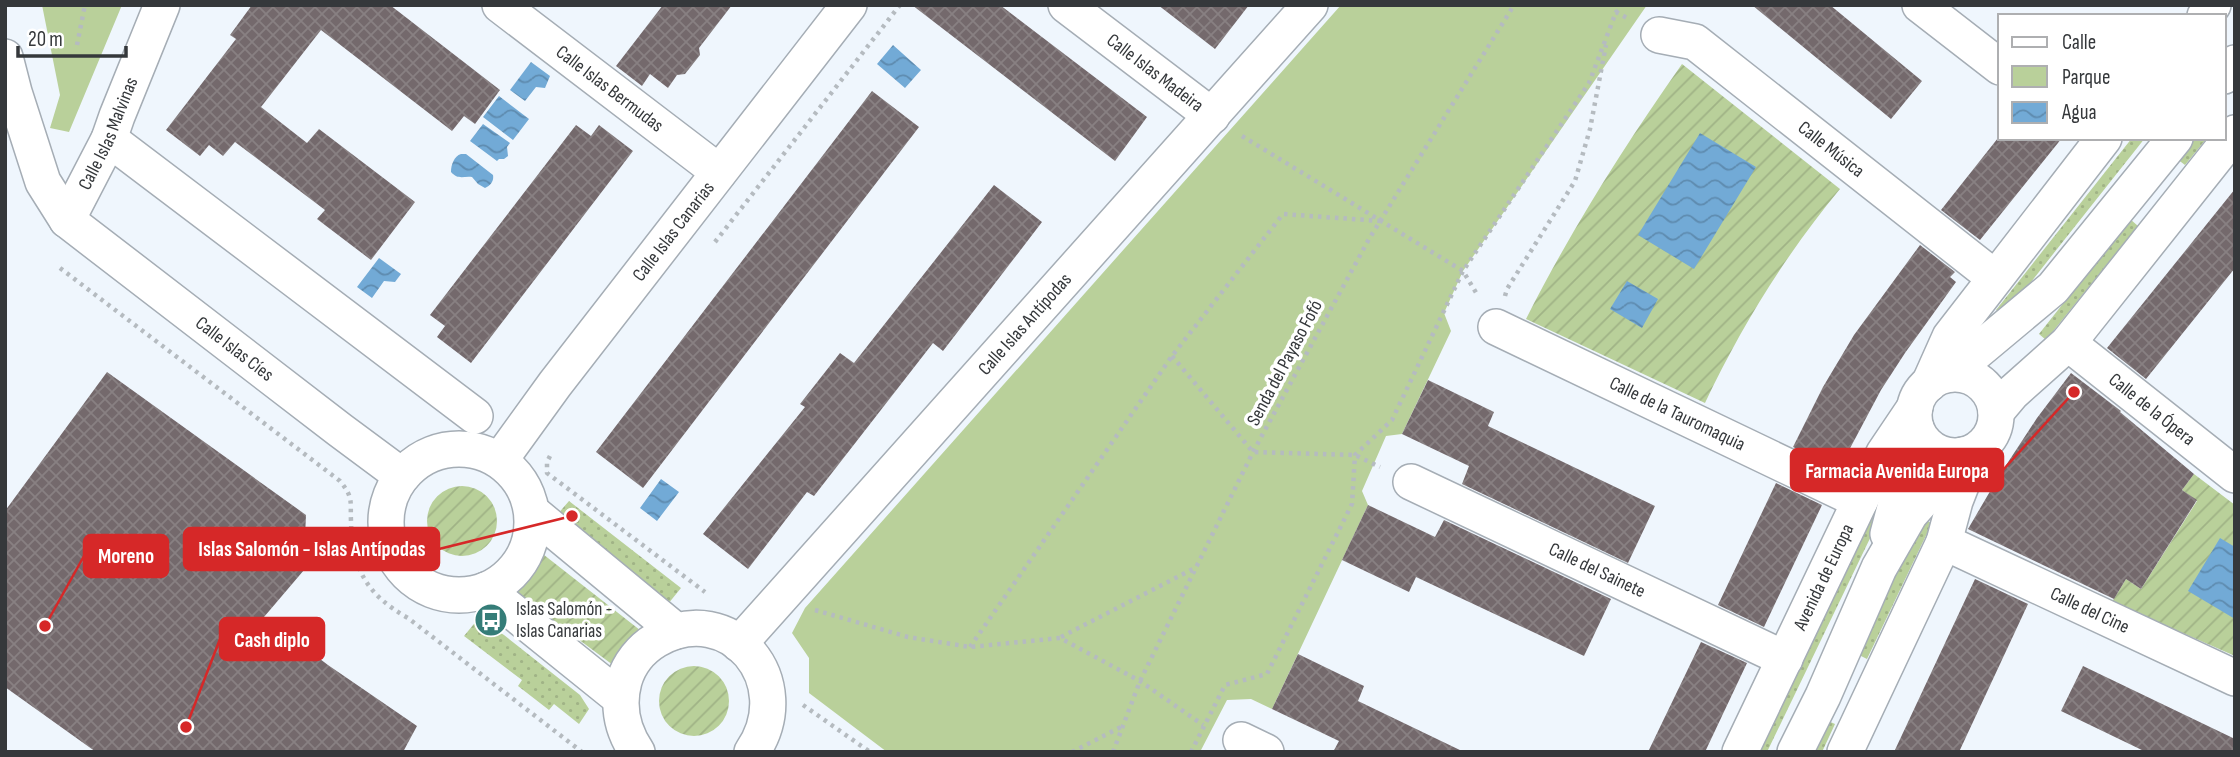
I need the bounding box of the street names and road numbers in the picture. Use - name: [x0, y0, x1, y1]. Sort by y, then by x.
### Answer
- street label: Calle Islas Madeira: [1102, 29, 1208, 117]
- street label: Calle Islas Bermudas: [551, 40, 668, 137]
- street label: Calle Islas Malvinas: [73, 74, 143, 194]
- street label: Calle Música: [1793, 116, 1869, 182]
- street label: Calle Islas Canarias: [627, 177, 719, 286]
- street label: Calle Islas Antípodas: [973, 268, 1077, 380]
- street label: Senda del Payaso Fofó: [1242, 296, 1328, 430]
- street label: Calle Islas Cíes: [191, 312, 278, 386]
- street label: Calle de la Ópera: [2104, 368, 2200, 451]
- street label: Calle de la Tauromaquia: [1606, 371, 1749, 456]
- street label: Avenida de Europa: [1788, 520, 1859, 635]
- street label: Calle del Sainete: [1545, 537, 1649, 603]
- street label: Calle del Cine: [2047, 582, 2133, 639]

